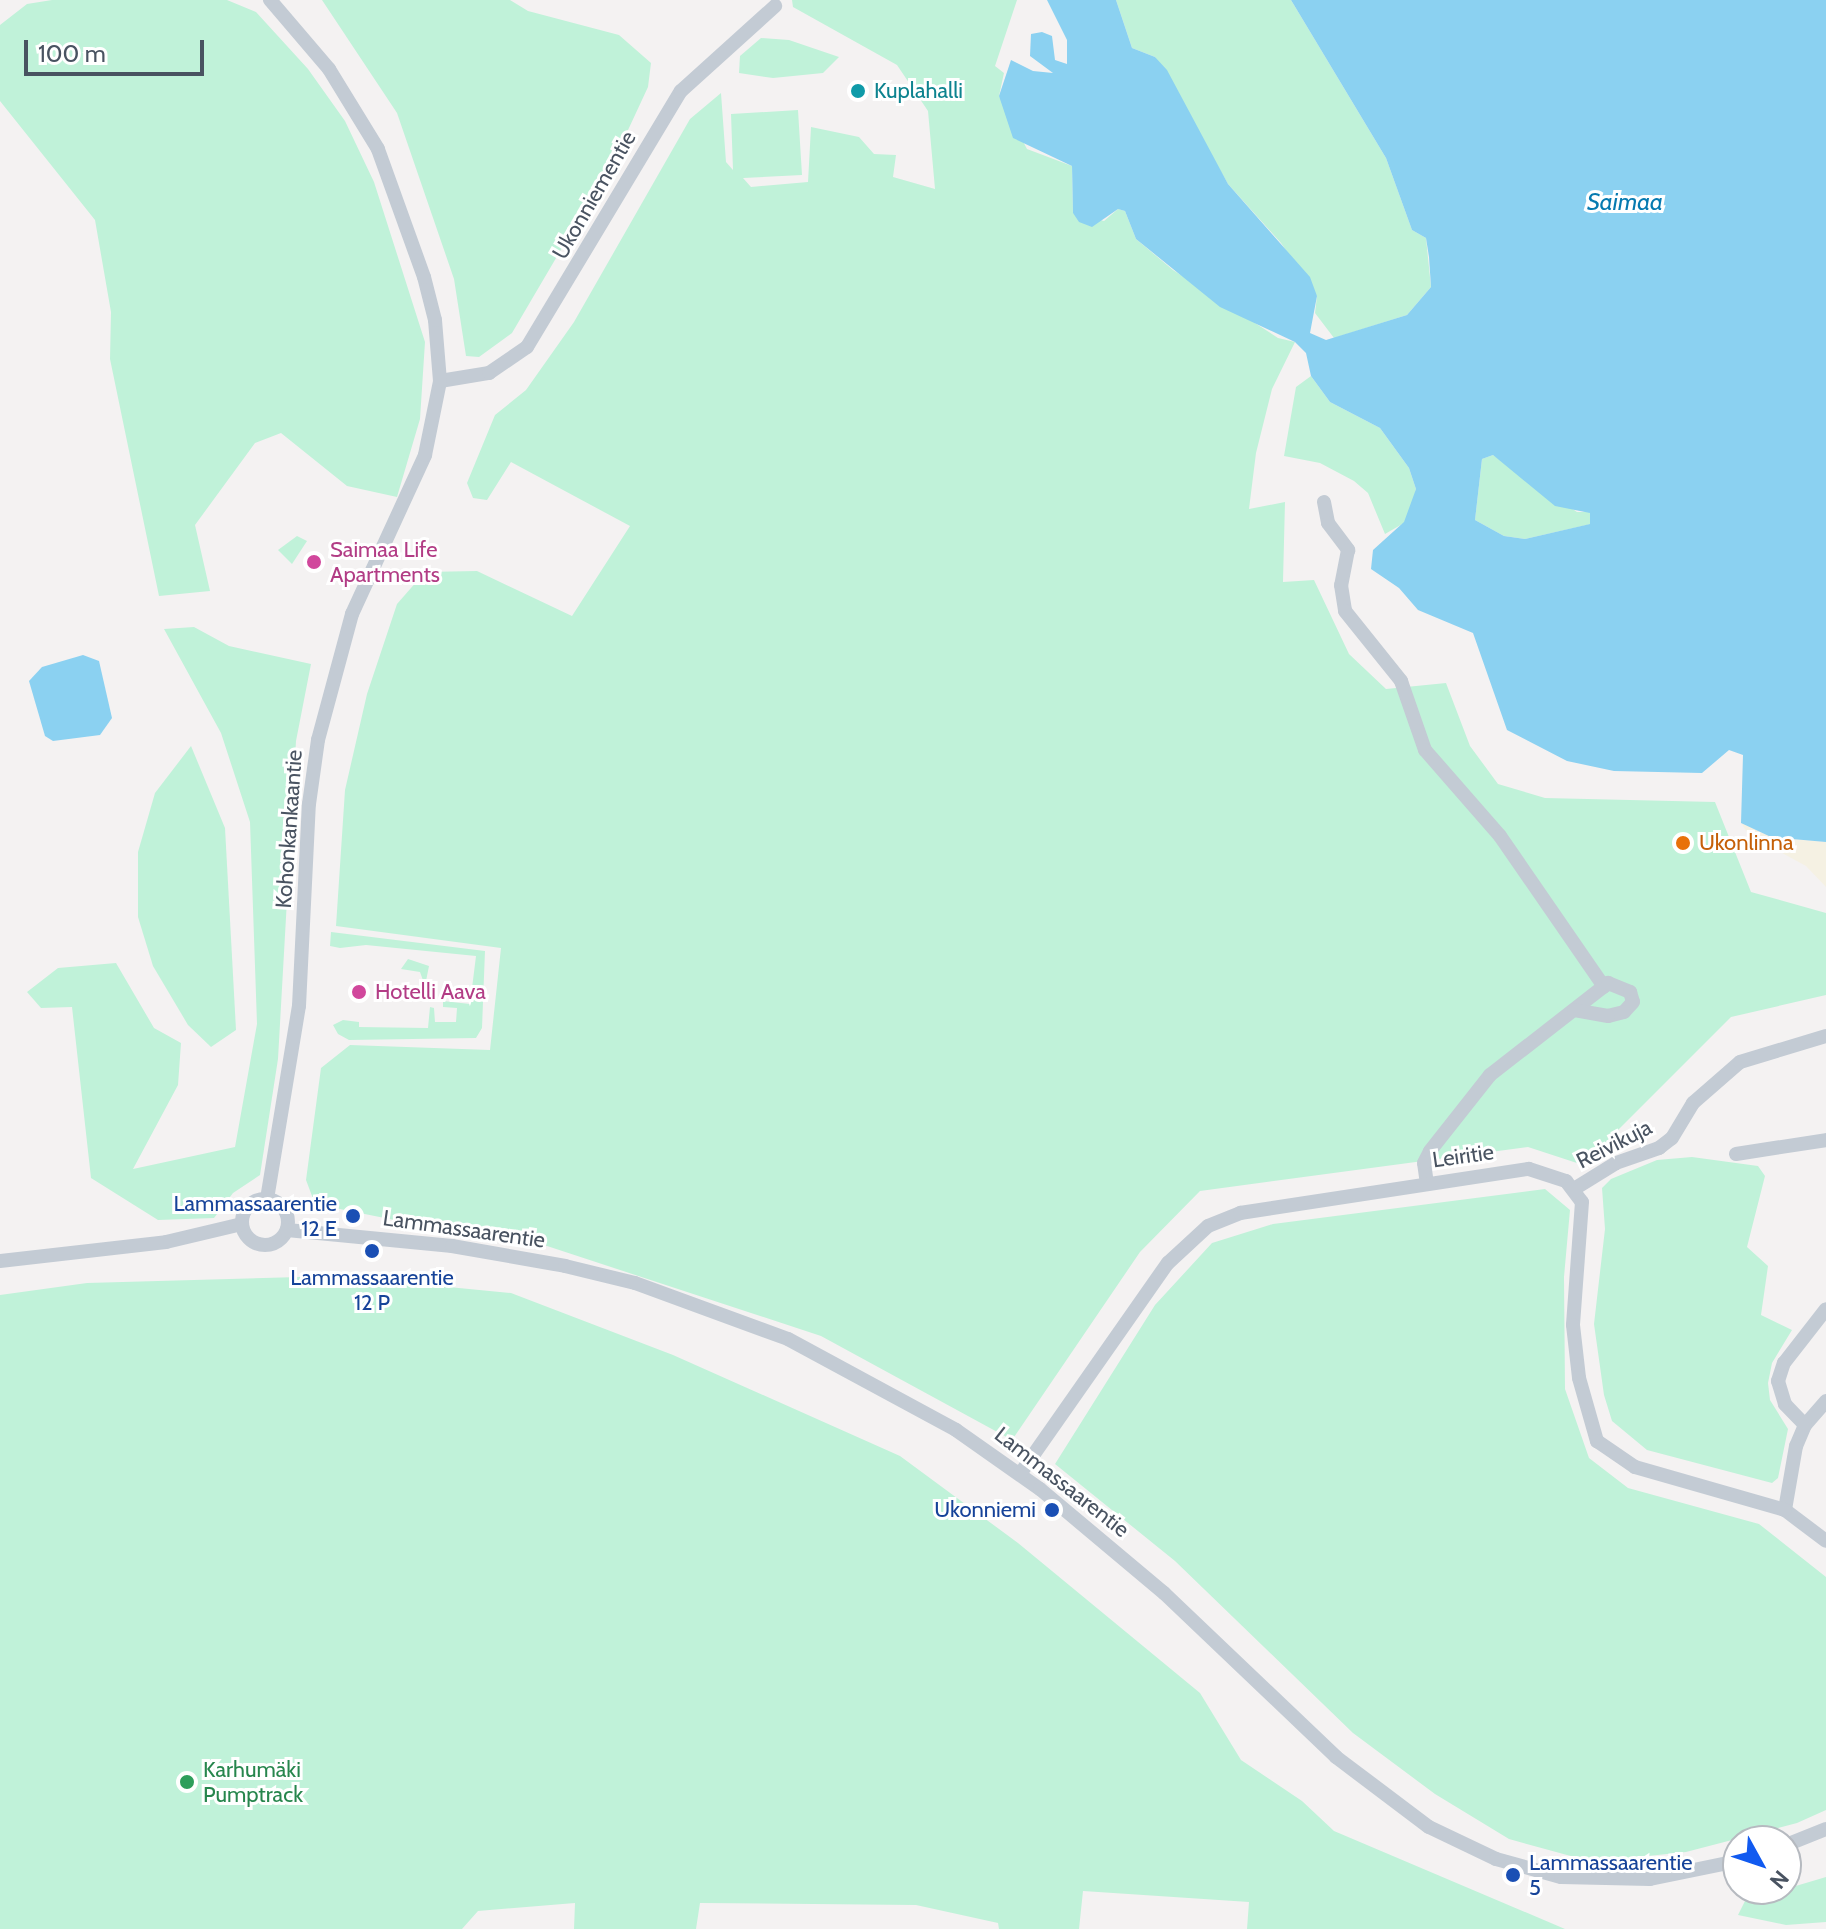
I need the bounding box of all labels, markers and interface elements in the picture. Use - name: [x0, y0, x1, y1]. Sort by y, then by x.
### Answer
- scale bar: [28, 24, 208, 74]
- text: 100 m: [38, 39, 106, 68]
- place label: Kuplahalli: [874, 78, 963, 104]
- marker: Kuplahalli: [849, 82, 867, 100]
- street label: Ukonniementie: [547, 126, 641, 264]
- water label: Saimaa: [1587, 188, 1663, 216]
- place label: Saimaa Life Apartments: [330, 536, 440, 588]
- marker: Saimaa Life Apartments: [305, 553, 323, 571]
- street label: Kohonkankaantie: [270, 749, 308, 909]
- place label: Ukonlinna: [1699, 830, 1793, 856]
- marker: Ukonlinna: [1674, 834, 1692, 852]
- place label: Hotelli Aava: [375, 979, 486, 1005]
- marker: Hotelli Aava: [350, 983, 368, 1001]
- street label: Reivikuja: [1572, 1114, 1656, 1174]
- street label: Leiritie: [1431, 1139, 1495, 1173]
- place label: Lammassaarentie 12 E: [174, 1190, 337, 1242]
- street label: Lammassaarentie: [381, 1205, 547, 1253]
- marker: Lammassaarentie 12 E: [344, 1207, 362, 1225]
- marker: Lammassaarentie 12 P: [363, 1242, 381, 1260]
- place label: Lammassaarentie 12 P: [290, 1264, 454, 1316]
- street label: Lammassaarentie: [989, 1421, 1135, 1543]
- place label: Ukonniemi: [934, 1497, 1036, 1523]
- marker: Ukonniemi: [1043, 1501, 1061, 1519]
- place label: Karhumäki Pumptrack: [203, 1756, 303, 1808]
- marker: Karhumäki Pumptrack: [178, 1773, 196, 1791]
- north arrow: [1722, 1825, 1802, 1905]
- place label: Lammassaarentie 5: [1529, 1849, 1692, 1900]
- text: N: [1764, 1865, 1795, 1894]
- marker: Lammassaarentie 5: [1504, 1866, 1522, 1884]

